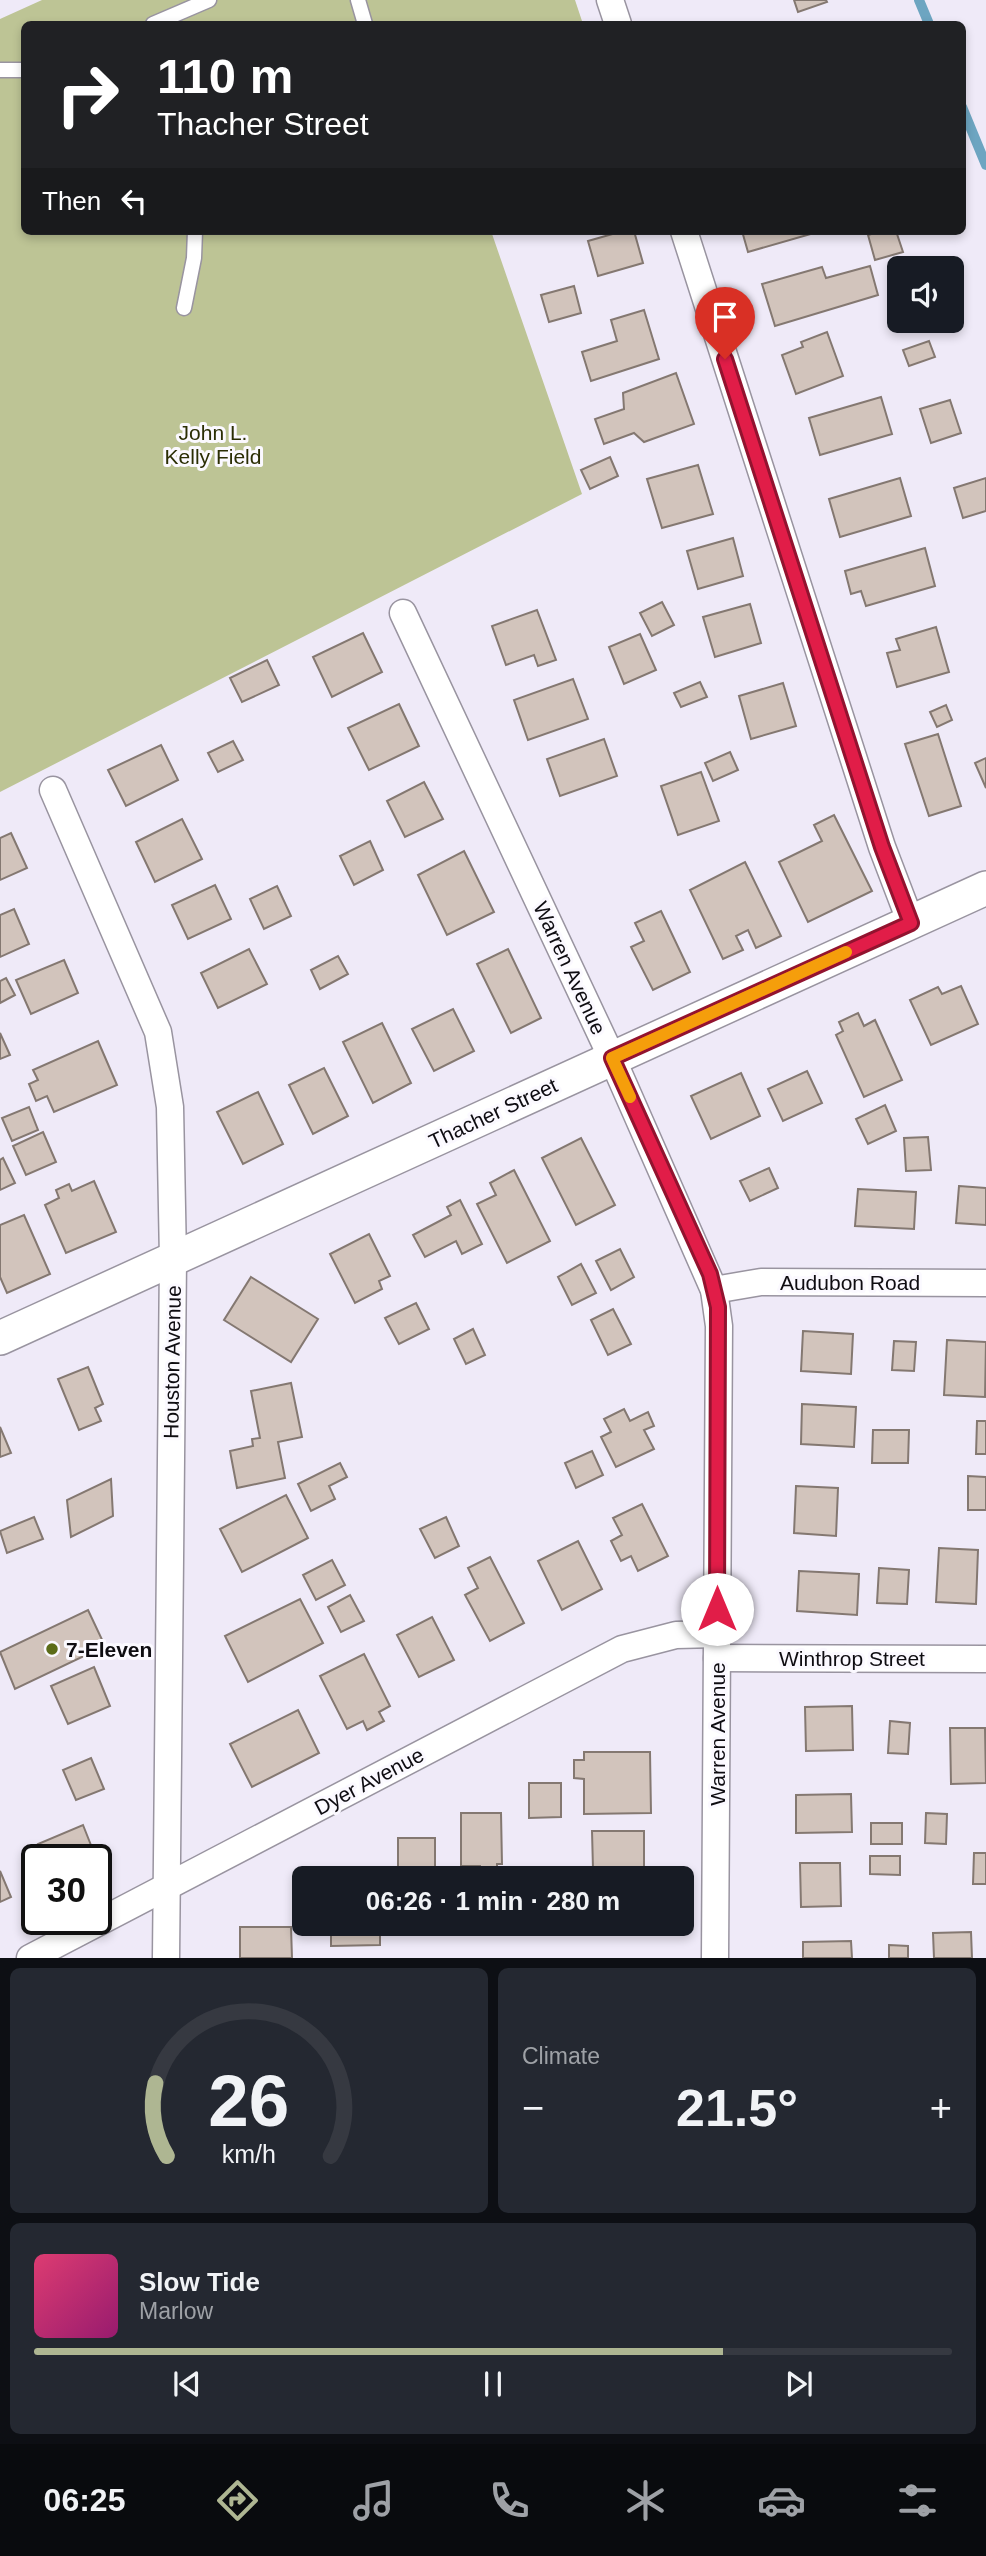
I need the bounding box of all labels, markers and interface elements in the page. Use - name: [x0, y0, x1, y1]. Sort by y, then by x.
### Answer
- icon: right: [42, 49, 133, 140]
- text: 110 m: [157, 49, 293, 103]
- text: Thacher Street: [157, 106, 369, 142]
- icon: left: [115, 182, 153, 220]
- text: Then: [42, 186, 101, 216]
- map controls: [887, 256, 964, 333]
- button: sound: [887, 256, 964, 333]
- pin: [695, 287, 755, 359]
- icon: arrive: [706, 298, 744, 336]
- park label: John L. Kelly Field: [165, 421, 261, 468]
- street label: Warren Avenue: [529, 898, 611, 1038]
- street label: Thacher Street: [425, 1073, 561, 1153]
- street label: Audubon Road: [780, 1271, 920, 1294]
- street label: Houston Avenue: [159, 1285, 185, 1439]
- position arrow: [680, 1572, 754, 1646]
- place label: 7-Eleven: [66, 1638, 152, 1661]
- marker: 7-Eleven: [44, 1641, 60, 1657]
- street label: Winthrop Street: [779, 1647, 925, 1670]
- street label: Warren Avenue: [706, 1662, 729, 1806]
- street label: Dyer Avenue: [311, 1743, 427, 1819]
- speed limit sign: 30: [21, 1844, 112, 1935]
- text: 06:26 · 1 min · 280 m: [366, 1886, 620, 1916]
- text: Climate: [522, 2043, 600, 2069]
- text: 26: [209, 2061, 289, 2142]
- text: 21.5°: [676, 2079, 798, 2137]
- text: −: [522, 2087, 544, 2129]
- text: +: [930, 2087, 952, 2129]
- text: km/h: [222, 2140, 276, 2168]
- text: Slow Tide: [139, 2267, 260, 2297]
- text: Marlow: [139, 2298, 213, 2324]
- icon: previous: [168, 2365, 206, 2403]
- icon: pause: [474, 2365, 512, 2403]
- icon: next: [780, 2365, 818, 2403]
- icon: directions: [213, 2476, 262, 2525]
- icon: music: [349, 2476, 398, 2525]
- icon: phone: [485, 2476, 534, 2525]
- icon: climate: [621, 2476, 670, 2525]
- icon: car: [757, 2476, 806, 2525]
- icon: filters: [893, 2476, 942, 2525]
- text: 06:25: [44, 2482, 125, 2518]

